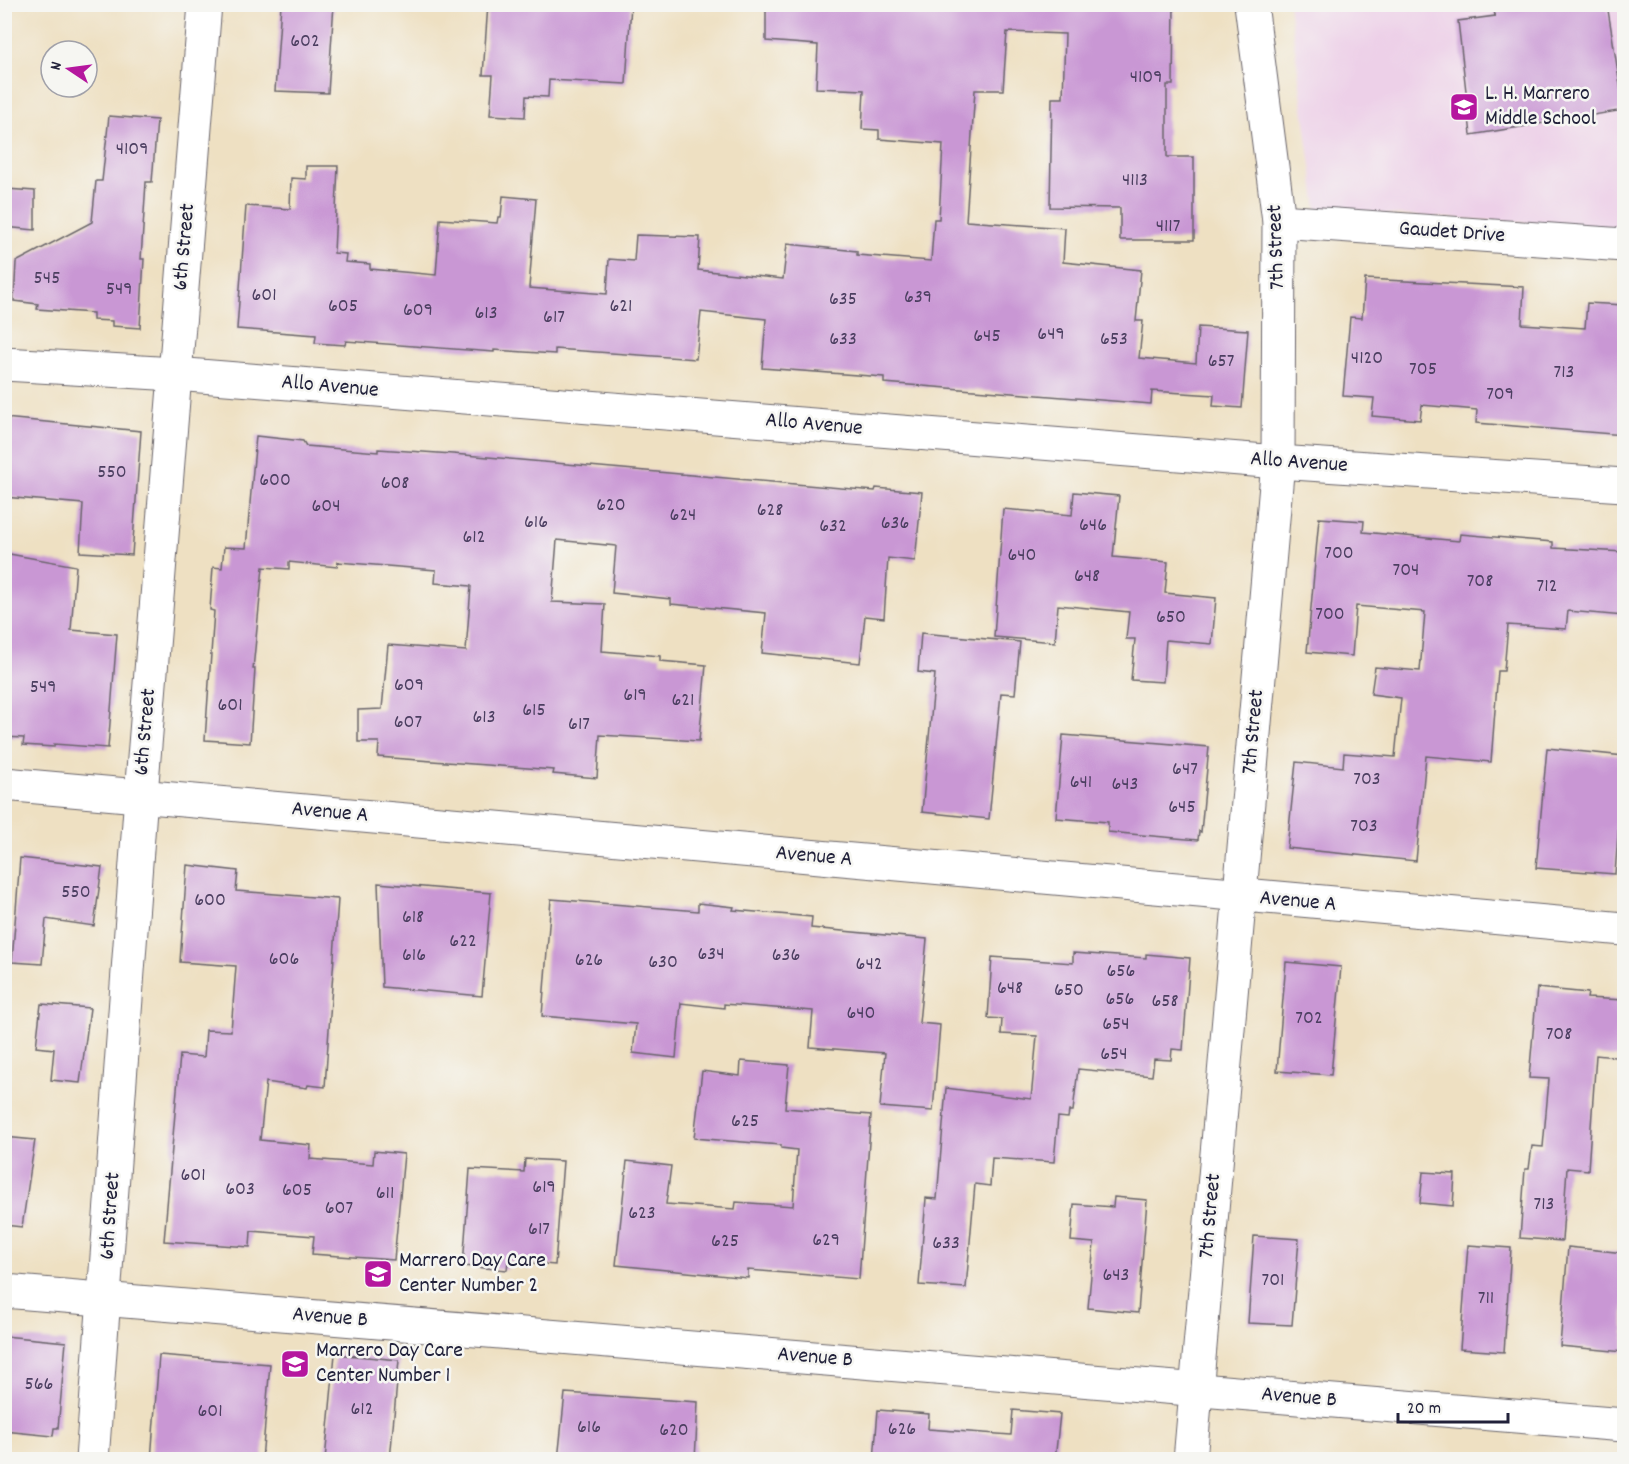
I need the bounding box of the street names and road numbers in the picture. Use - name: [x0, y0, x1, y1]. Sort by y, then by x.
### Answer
- street label: 6th Street: [166, 202, 204, 292]
- street label: 7th Street: [1260, 204, 1294, 290]
- street label: Gaudet Drive: [1398, 214, 1506, 252]
- street label: Allo Avenue: [280, 367, 380, 407]
- street label: Allo Avenue: [764, 405, 864, 445]
- street label: Allo Avenue: [1249, 444, 1349, 482]
- street label: 6th Street: [127, 687, 165, 777]
- street label: 7th Street: [1235, 688, 1273, 776]
- street label: Avenue A: [290, 794, 370, 832]
- street label: Avenue A: [774, 838, 854, 876]
- street label: Avenue A: [1258, 883, 1338, 921]
- street label: 6th Street: [92, 1171, 130, 1261]
- street label: 7th Street: [1192, 1172, 1230, 1260]
- street label: Avenue B: [291, 1299, 369, 1337]
- street label: Avenue B: [776, 1339, 854, 1377]
- street label: Avenue B: [1260, 1379, 1338, 1417]

